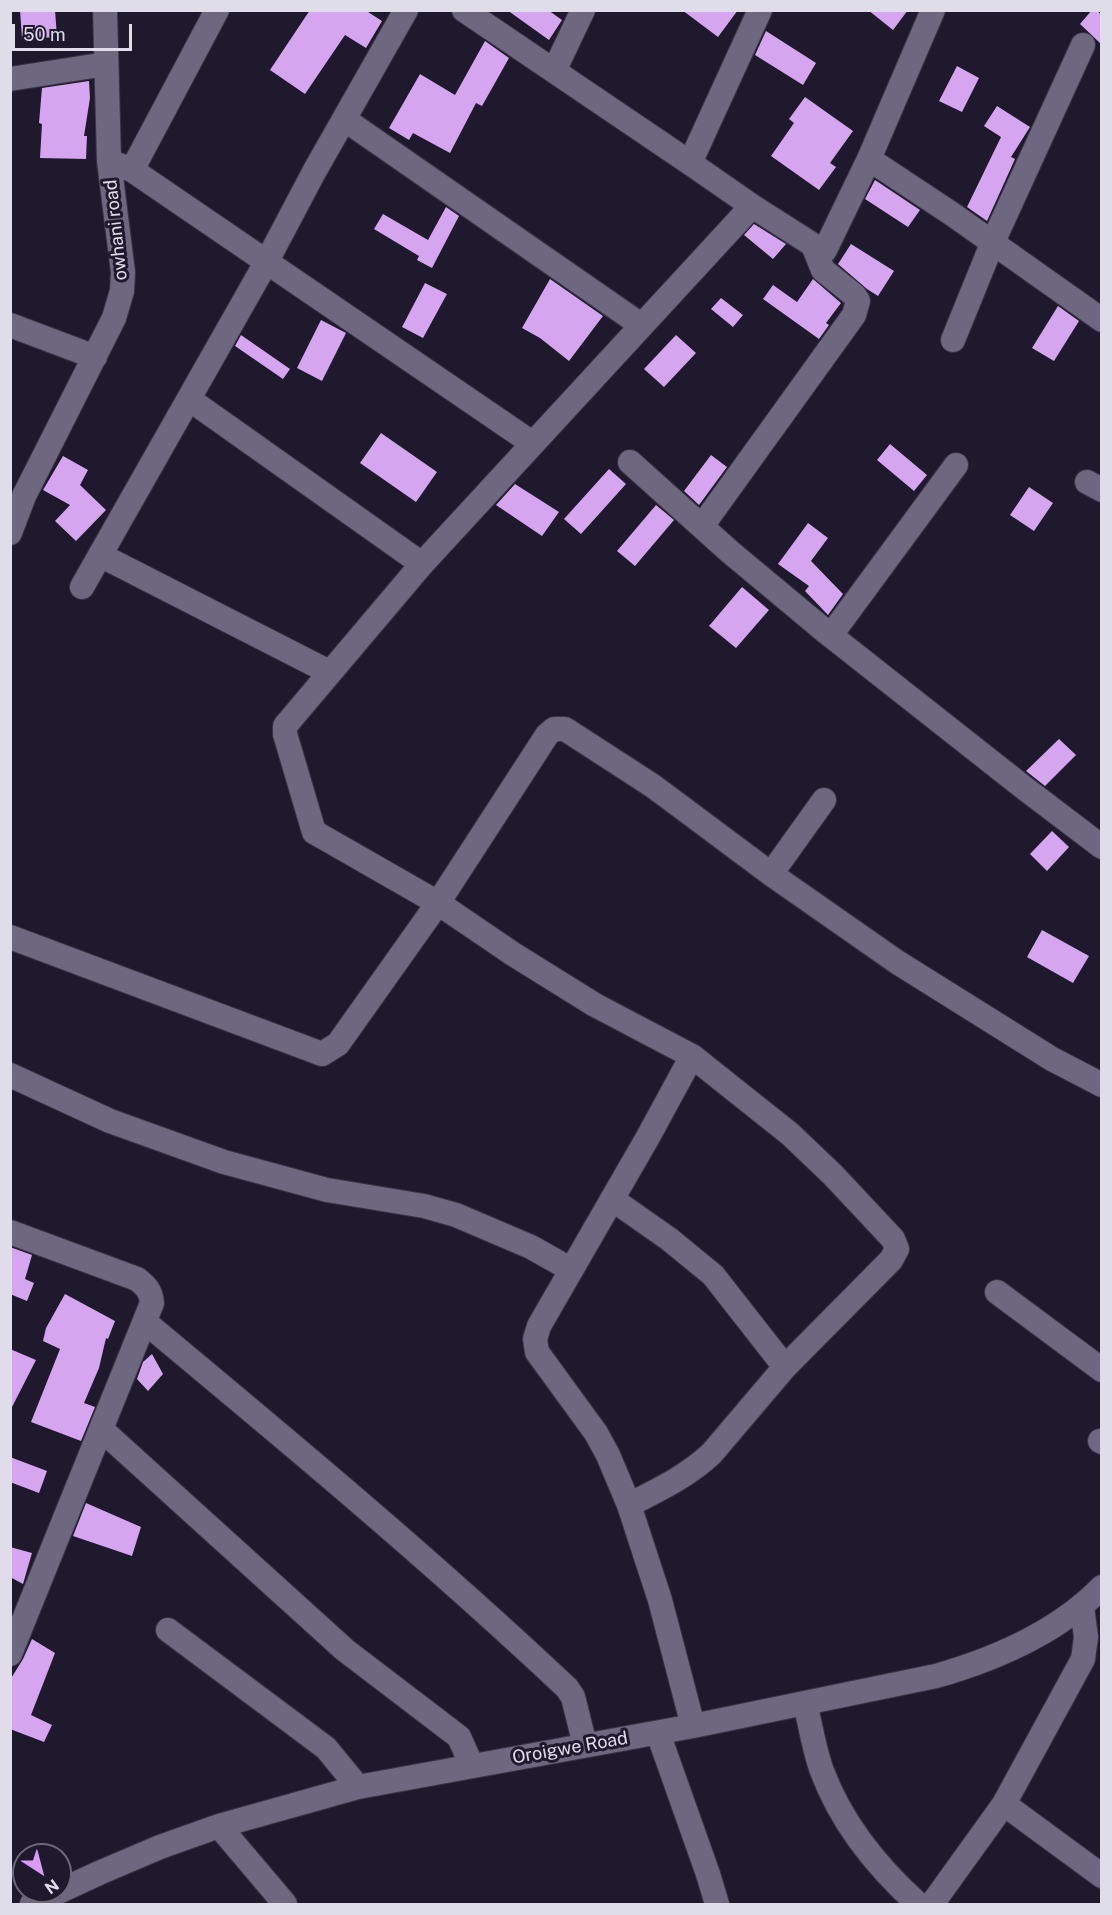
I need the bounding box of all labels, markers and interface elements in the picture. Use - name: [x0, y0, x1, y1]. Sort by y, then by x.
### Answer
- scale bar: [15, 12, 135, 50]
- text: 50 m: [23, 24, 66, 45]
- street label: owhani road: [100, 179, 132, 281]
- street label: Oroigwe Road: [511, 1727, 629, 1769]
- north arrow: [12, 1843, 72, 1903]
- text: N: [41, 1875, 62, 1898]

